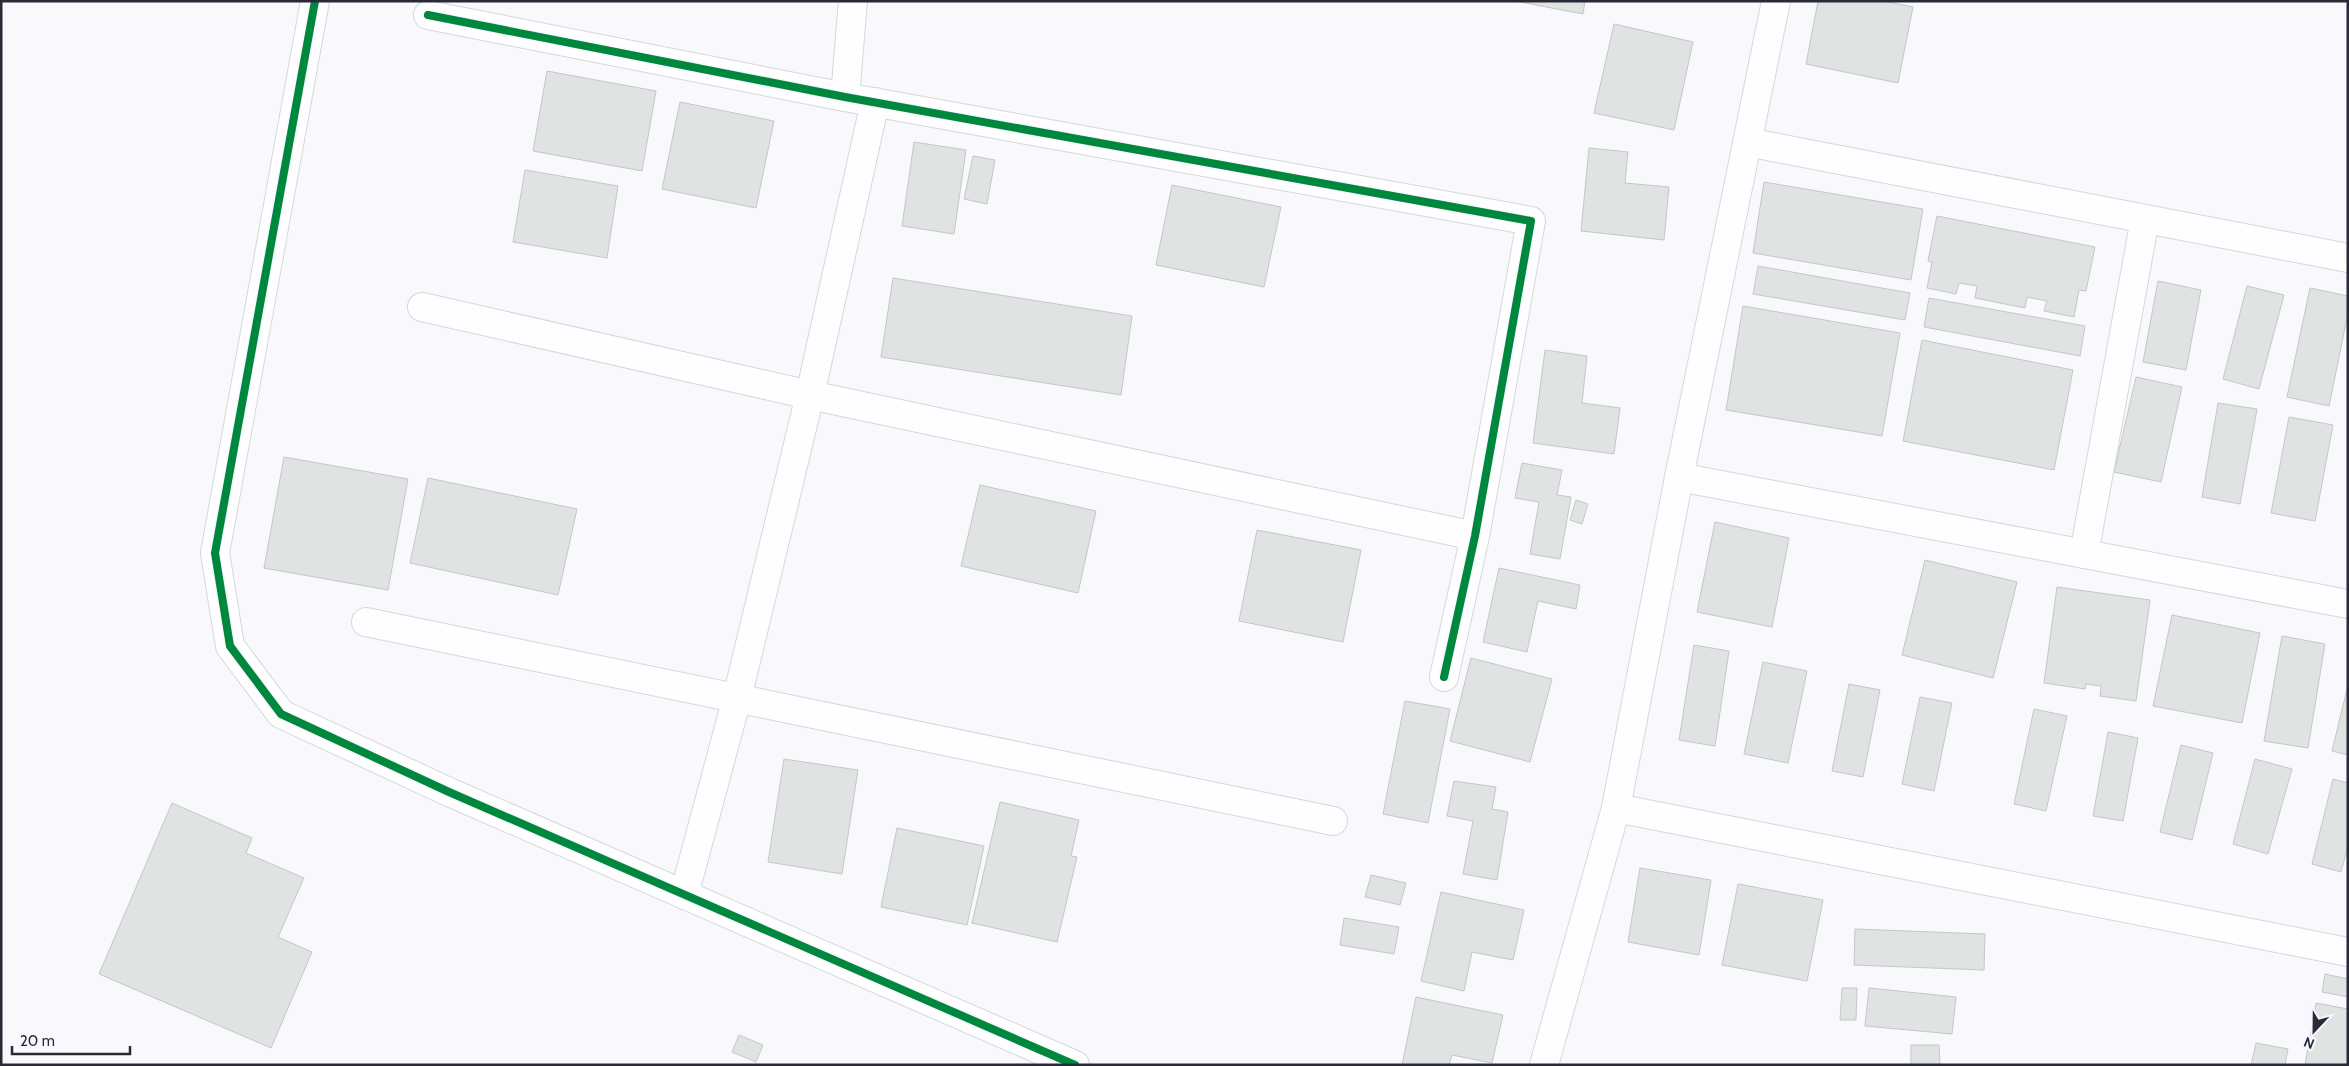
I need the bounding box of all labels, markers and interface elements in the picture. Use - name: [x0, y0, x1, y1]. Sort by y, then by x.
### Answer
- north arrow: [2289, 1006, 2339, 1056]
- scale bar: [12, 1024, 130, 1056]
- text: 20 m: [20, 1032, 55, 1050]
- text: N: [2301, 1033, 2317, 1053]

